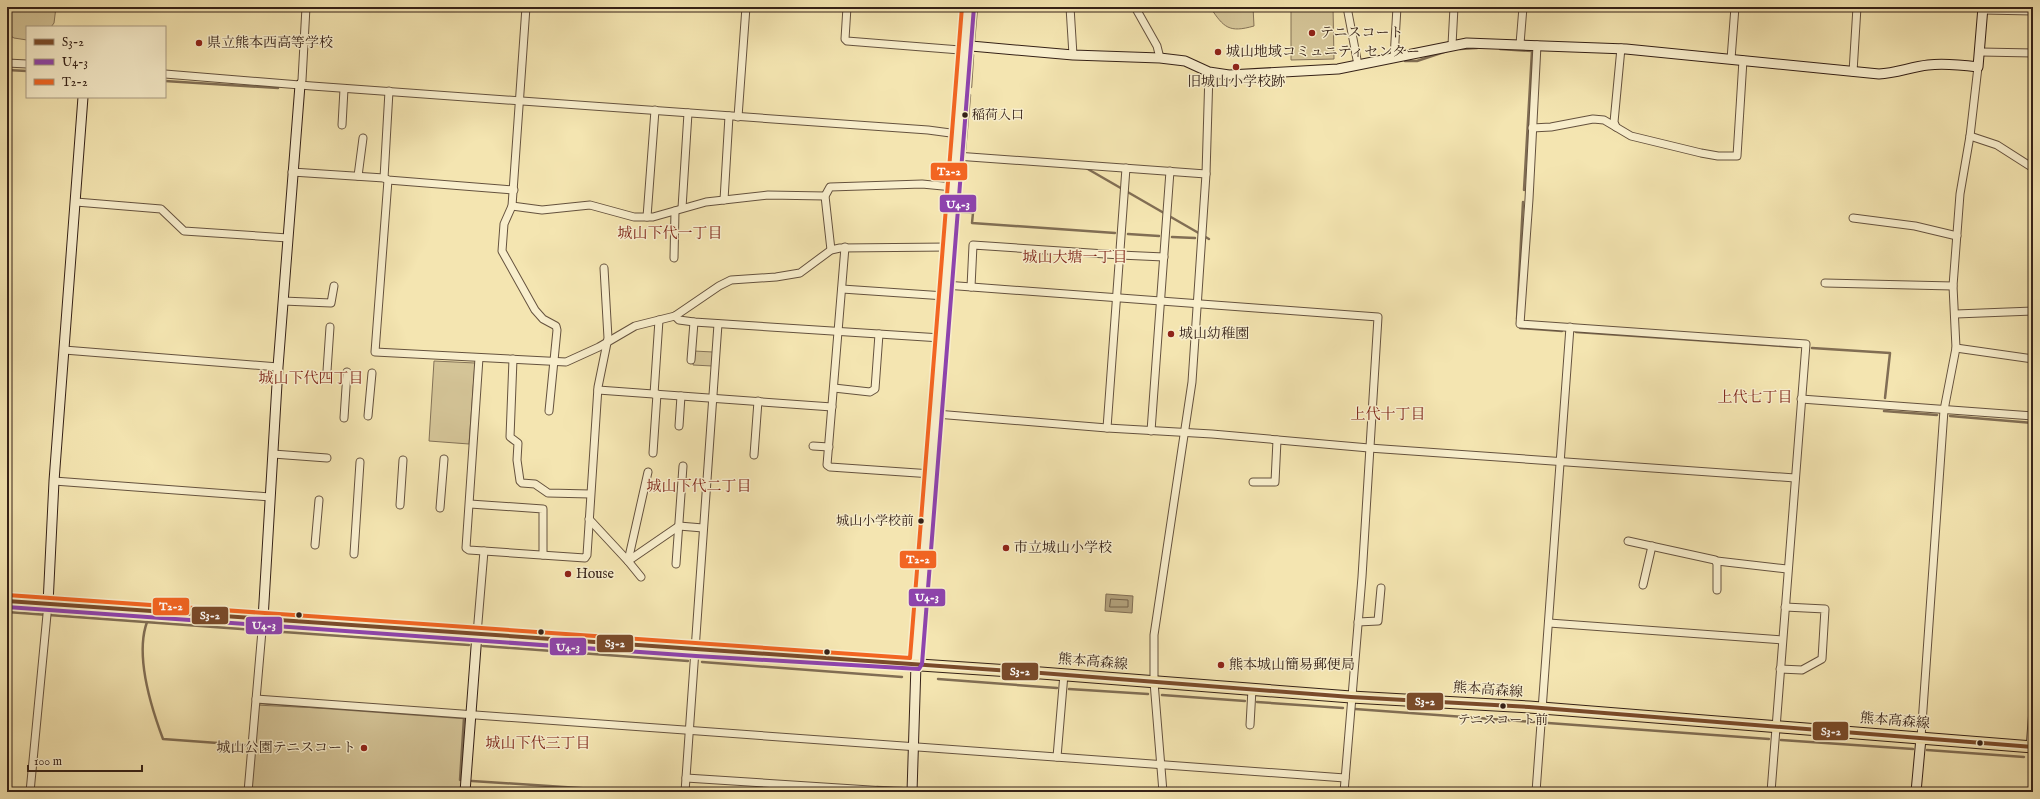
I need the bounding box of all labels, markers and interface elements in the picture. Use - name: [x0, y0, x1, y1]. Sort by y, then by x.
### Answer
- place label: テニスコート: [1320, 24, 1403, 42]
- legend: [26, 26, 166, 98]
- marker: テニスコート: [1307, 28, 1317, 38]
- place label: 県立熊本西高等学校: [207, 34, 333, 52]
- text: S3-2: [62, 35, 84, 50]
- marker: 県立熊本西高等学校: [194, 38, 204, 48]
- place label: 城山地域コミュニティセンター: [1226, 43, 1420, 61]
- marker: 城山地域コミュニティセンター: [1213, 47, 1223, 57]
- text: U4-3: [62, 55, 88, 70]
- marker: 旧城山小学校跡: [1231, 62, 1241, 72]
- place label: 旧城山小学校跡: [1187, 73, 1285, 91]
- text: T2-2: [62, 75, 88, 90]
- place label: 稲荷入口: [972, 107, 1024, 124]
- marker: 稲荷入口: [960, 110, 970, 120]
- line badge: T2-2: [930, 162, 968, 181]
- text: T2-2: [936, 165, 962, 179]
- line badge: U4-3: [939, 194, 977, 213]
- text: U4-3: [945, 198, 970, 212]
- district label: 城山下代一丁目: [617, 224, 723, 243]
- district label: 城山大塘一丁目: [1022, 248, 1128, 267]
- place label: 城山幼稚園: [1179, 325, 1249, 343]
- marker: 城山幼稚園: [1166, 329, 1176, 339]
- district label: 城山下代四丁目: [258, 369, 364, 388]
- district label: 上代七丁目: [1717, 388, 1793, 407]
- district label: 上代十丁目: [1350, 405, 1426, 424]
- district label: 城山下代二丁目: [646, 477, 752, 496]
- place label: 城山小学校前: [836, 513, 914, 530]
- marker: 城山小学校前: [916, 516, 926, 526]
- place label: 市立城山小学校: [1014, 539, 1112, 557]
- marker: 市立城山小学校: [1001, 543, 1011, 553]
- line badge: T2-2: [899, 550, 937, 569]
- text: T2-2: [905, 553, 931, 567]
- place label: House: [576, 565, 614, 583]
- marker: House: [563, 569, 573, 579]
- line badge: U4-3: [908, 588, 946, 607]
- text: U4-3: [914, 591, 939, 605]
- line badge: T2-2: [152, 597, 190, 616]
- text: T2-2: [158, 600, 184, 614]
- line badge: S3-2: [191, 606, 229, 625]
- text: S3-2: [200, 609, 221, 623]
- unlabelled marker: [294, 610, 304, 620]
- line badge: U4-3: [245, 616, 283, 635]
- text: U4-3: [251, 619, 276, 633]
- unlabelled marker: [536, 627, 546, 637]
- line badge: S3-2: [596, 634, 634, 653]
- line badge: U4-3: [549, 637, 587, 656]
- text: S3-2: [605, 637, 626, 651]
- text: U4-3: [555, 641, 580, 655]
- unlabelled marker: [822, 647, 832, 657]
- street label: 熊本高森線: [1057, 650, 1129, 674]
- place label: 熊本城山簡易郵便局: [1229, 656, 1355, 674]
- marker: 熊本城山簡易郵便局: [1216, 660, 1226, 670]
- line badge: S3-2: [1001, 662, 1039, 681]
- text: S3-2: [1010, 665, 1031, 679]
- street label: 熊本高森線: [1452, 679, 1524, 701]
- line badge: S3-2: [1406, 692, 1444, 711]
- text: S3-2: [1415, 695, 1436, 709]
- marker: テニスコート前: [1498, 701, 1508, 711]
- street label: 熊本高森線: [1859, 709, 1931, 733]
- place label: テニスコート前: [1458, 712, 1548, 729]
- line badge: S3-2: [1812, 721, 1849, 741]
- text: S3-2: [1821, 725, 1842, 739]
- district label: 城山下代三丁目: [485, 734, 591, 753]
- unlabelled marker: [1975, 738, 1985, 748]
- place label: 城山公園テニスコート: [217, 739, 356, 757]
- marker: 城山公園テニスコート: [359, 743, 369, 753]
- scale bar: [28, 747, 142, 773]
- text: 100 m: [34, 754, 62, 769]

